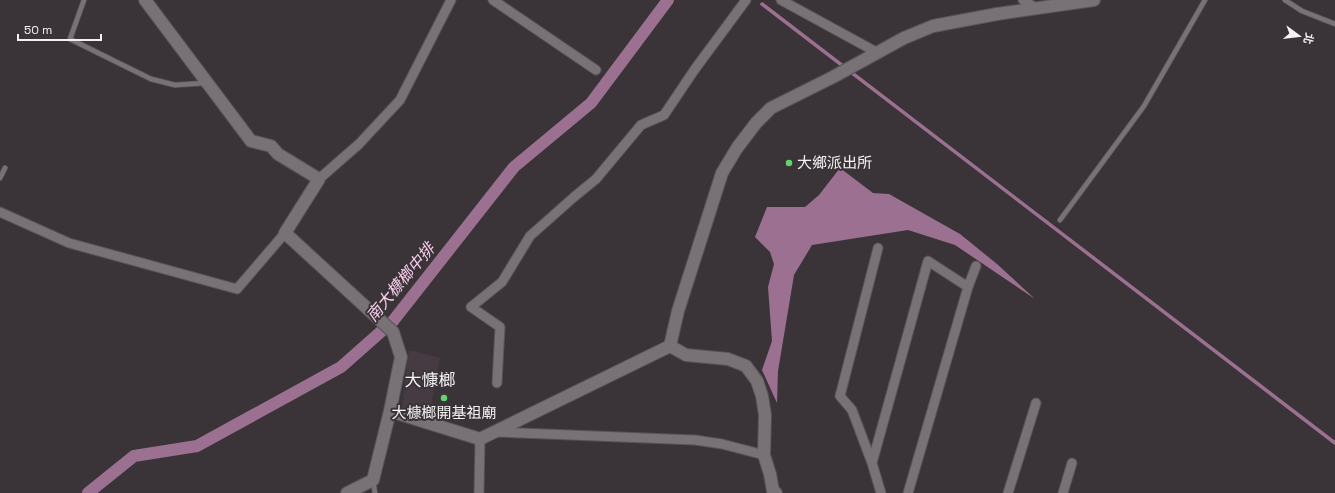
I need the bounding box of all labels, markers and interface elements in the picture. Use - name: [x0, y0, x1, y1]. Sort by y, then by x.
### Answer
- scale bar: [18, 16, 101, 42]
- north arrow: [1279, 16, 1319, 56]
- text: 50 m: [24, 22, 52, 38]
- text: 北: [1300, 31, 1317, 46]
- place label: 大鄉派出所: [797, 153, 872, 172]
- marker: 大鄉派出所: [784, 158, 794, 168]
- water label: 南大槺榔中排: [361, 237, 441, 326]
- district label: 大慷榔: [405, 369, 456, 391]
- marker: 大槺榔開基祖廟: [439, 393, 449, 403]
- place label: 大槺榔開基祖廟: [391, 403, 497, 422]

